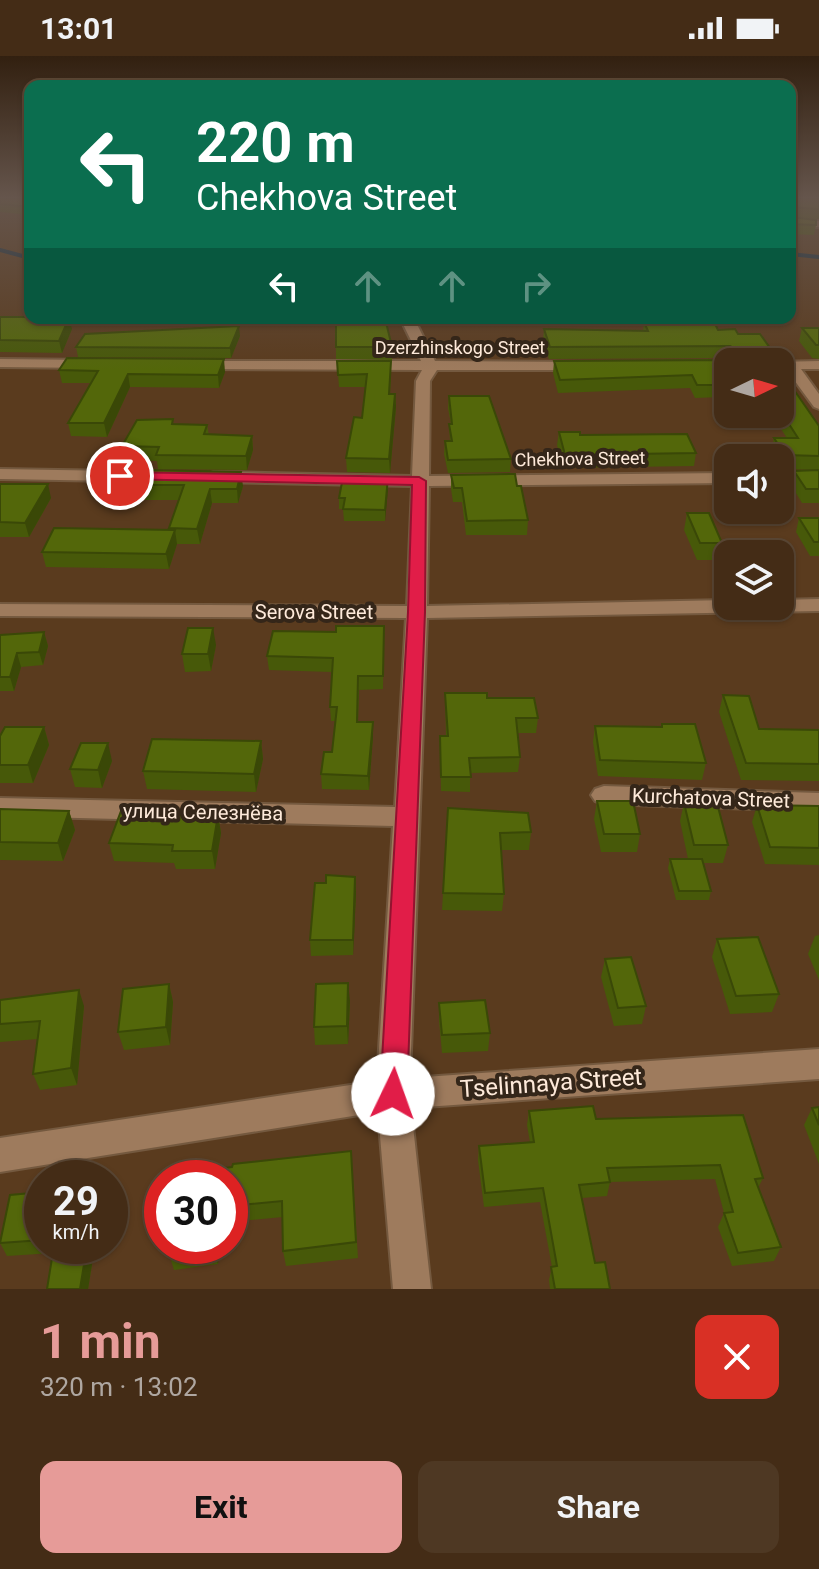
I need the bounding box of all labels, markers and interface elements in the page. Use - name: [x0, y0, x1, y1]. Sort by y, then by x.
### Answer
- text: 13:01: [40, 11, 117, 46]
- text: 220 m: [196, 110, 355, 176]
- icon: left: [64, 112, 168, 216]
- text: Chekhova Street: [196, 177, 457, 219]
- icon: left: [262, 264, 306, 308]
- icon: ahead: [346, 264, 390, 308]
- icon: ahead: [430, 264, 474, 308]
- icon: right: [514, 264, 558, 308]
- street label: Dzerzhinskogo Street: [375, 337, 545, 358]
- north arrow: [714, 348, 794, 428]
- map controls: [714, 348, 794, 620]
- pin: [86, 442, 154, 510]
- button: sound: [714, 444, 794, 524]
- street label: Chekhova Street: [514, 447, 646, 470]
- icon: arrive: [98, 454, 142, 498]
- button: layers: [714, 540, 794, 620]
- street label: Serova Street: [255, 600, 373, 624]
- street label: Kurchatova Street: [632, 783, 790, 813]
- street label: улица Селезнёва: [123, 799, 283, 825]
- position arrow: [351, 1052, 435, 1136]
- street label: Tselinnaya Street: [459, 1063, 643, 1103]
- speed limit sign: 30: [144, 1160, 248, 1264]
- text: 29: [53, 1178, 99, 1225]
- text: km/h: [53, 1220, 99, 1244]
- text: 1 min: [40, 1313, 161, 1370]
- button: close: [695, 1315, 779, 1399]
- text: 320 m · 13:02: [40, 1372, 198, 1402]
- button: Exit: [40, 1461, 402, 1553]
- button: Share: [418, 1461, 779, 1553]

